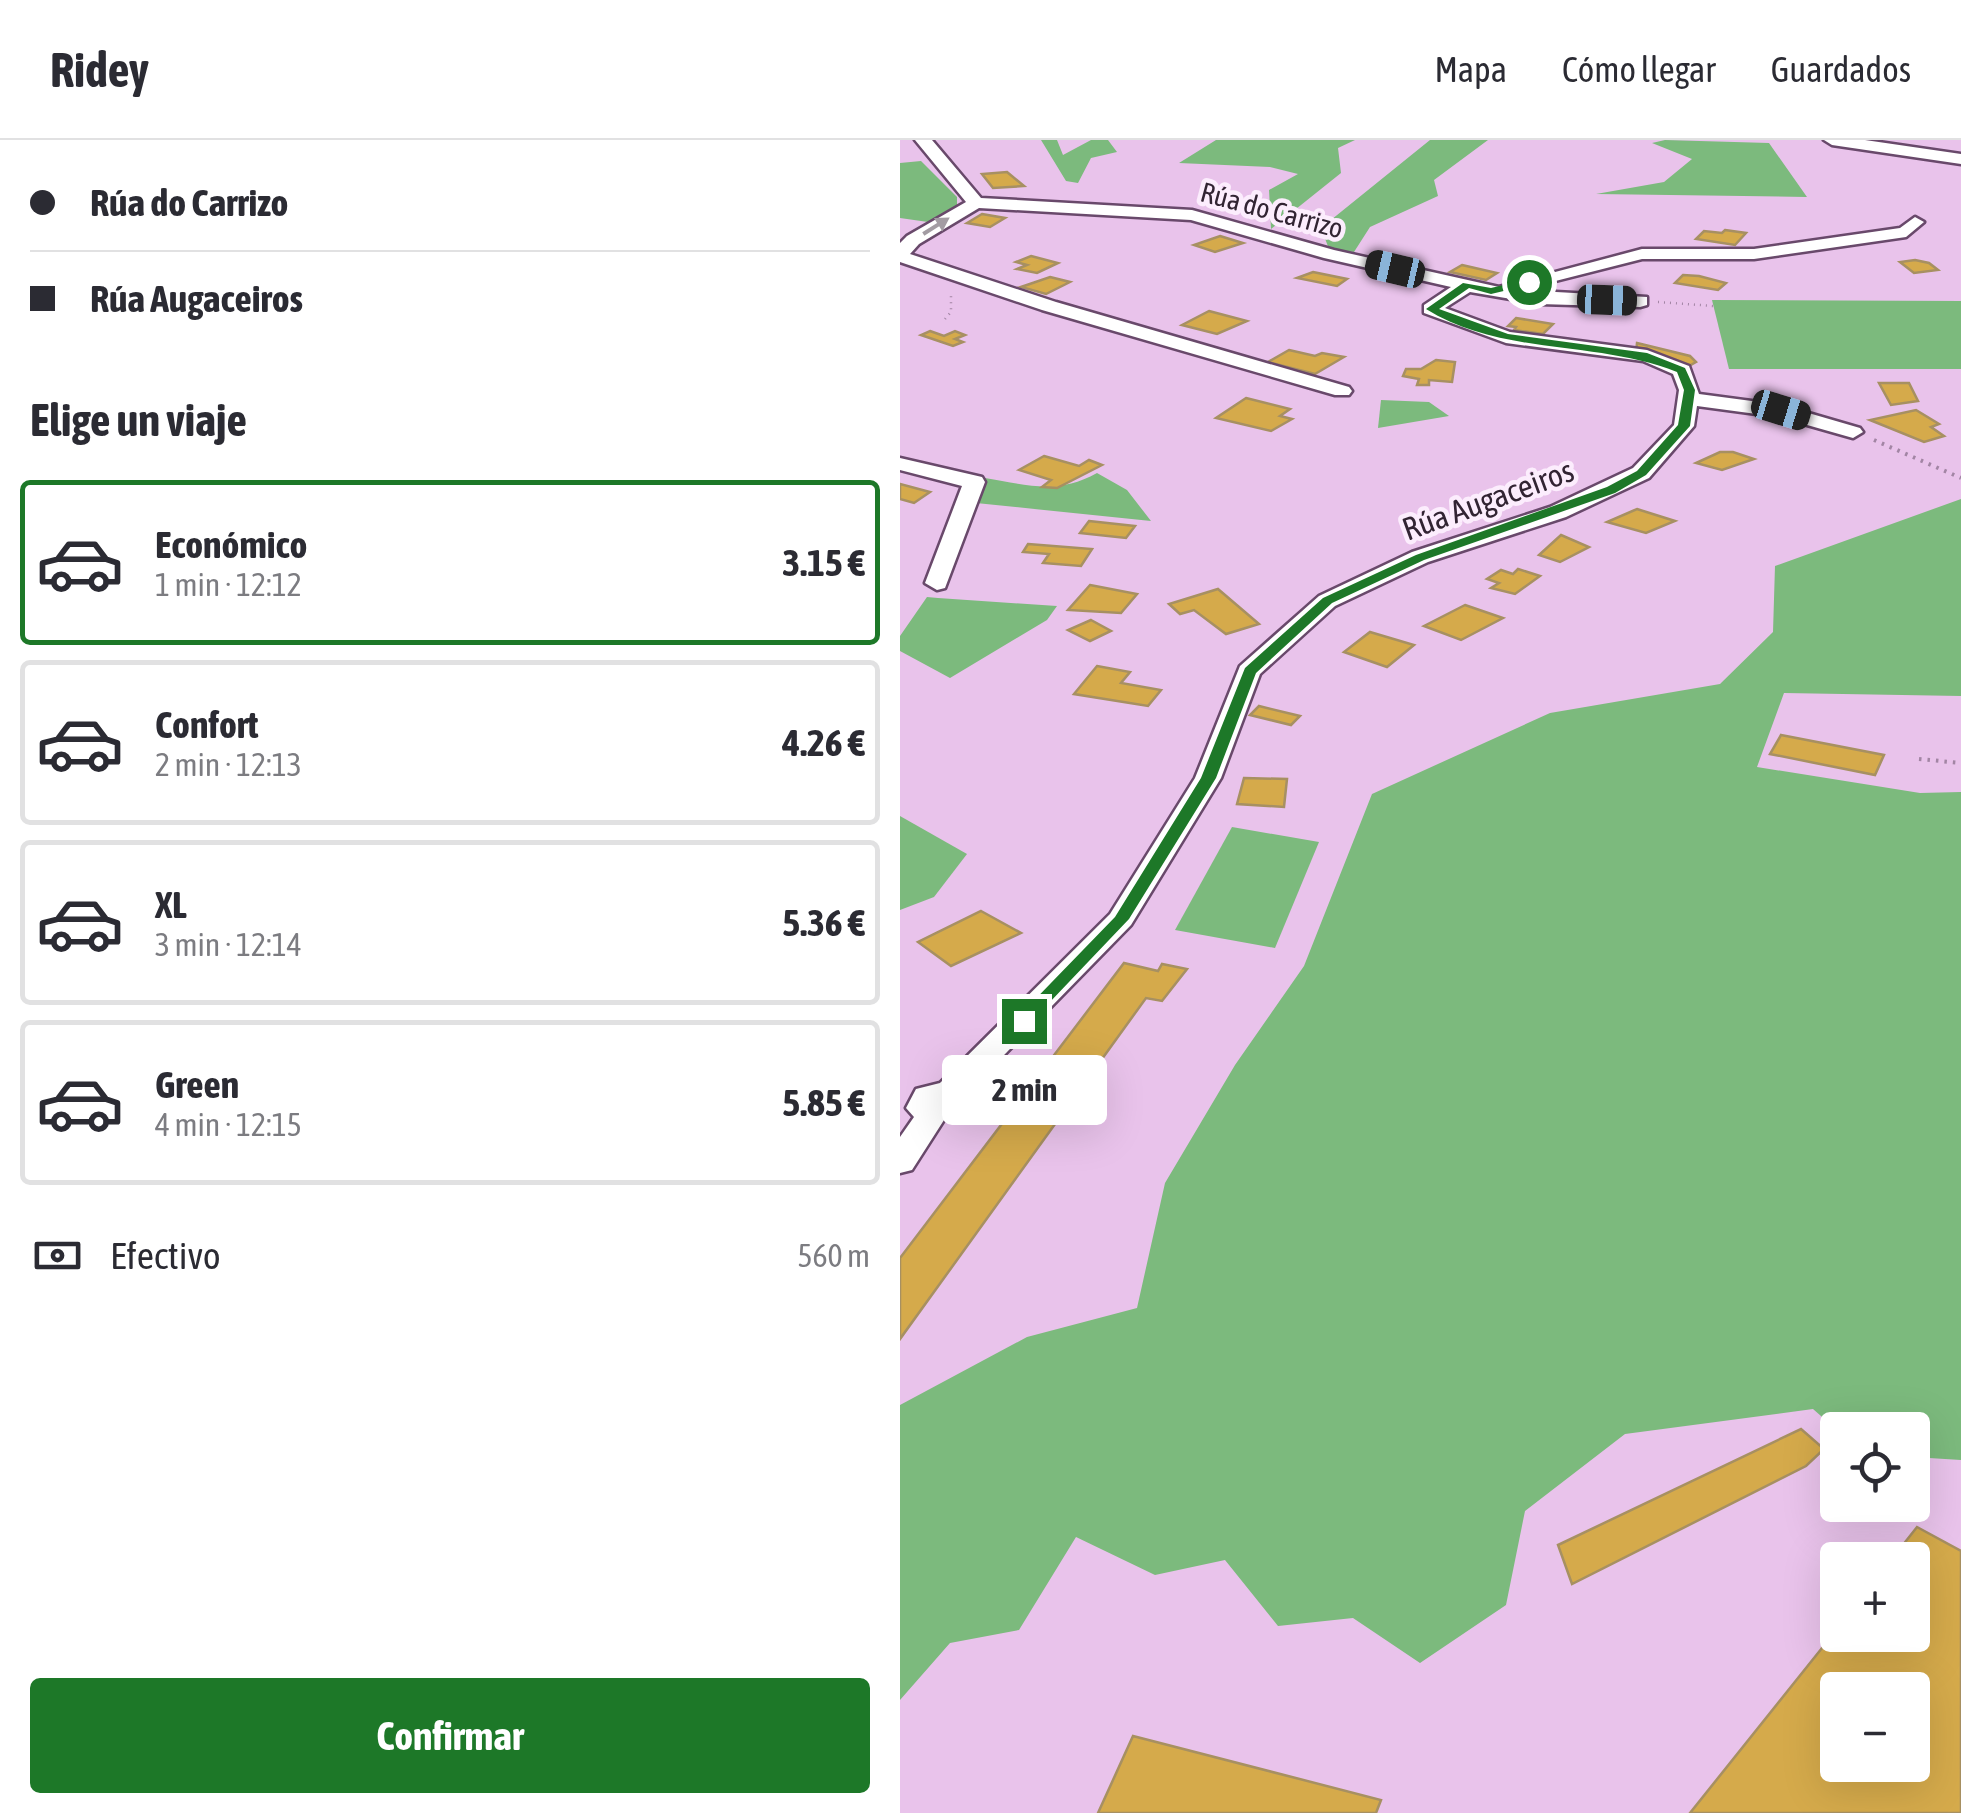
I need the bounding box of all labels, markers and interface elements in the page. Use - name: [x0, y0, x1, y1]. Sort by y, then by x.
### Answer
- text: Ridey: [50, 42, 149, 97]
- text: Mapa: [1434, 49, 1507, 89]
- text: Cómo llegar: [1562, 49, 1716, 89]
- text: Guardados: [1771, 49, 1911, 89]
- street label: Rúa do Carrizo: [1197, 176, 1347, 244]
- text: Rúa do Carrizo: [90, 181, 288, 224]
- one-way arrow: [922, 218, 950, 235]
- car: [1362, 248, 1428, 290]
- route start: [1507, 260, 1552, 305]
- text: Rúa Augaceiros: [90, 277, 303, 320]
- car: [1576, 284, 1638, 316]
- car: [1748, 387, 1814, 433]
- text: Elige un viaje: [30, 394, 247, 446]
- street label: Rúa Augaceiros: [1397, 451, 1578, 548]
- icon: car: [35, 518, 125, 608]
- text: Económico: [155, 523, 307, 566]
- text: 3.15 €: [782, 541, 865, 584]
- text: 1 min · 12:12: [155, 566, 302, 603]
- icon: car: [35, 698, 125, 788]
- text: Confort: [155, 703, 259, 746]
- text: 4.26 €: [782, 721, 865, 764]
- text: 2 min · 12:13: [155, 746, 302, 783]
- icon: car: [35, 878, 125, 968]
- text: XL: [155, 883, 187, 926]
- text: 5.36 €: [782, 901, 865, 944]
- text: 3 min · 12:14: [155, 926, 302, 963]
- route end: [1002, 999, 1047, 1044]
- callout: 2 min: [942, 1056, 1106, 1126]
- icon: car: [35, 1058, 125, 1148]
- text: Green: [155, 1063, 239, 1106]
- text: 2 min: [992, 1071, 1057, 1108]
- text: 5.85 €: [782, 1081, 865, 1124]
- text: 4 min · 12:15: [155, 1106, 302, 1143]
- icon: cash: [30, 1228, 85, 1283]
- text: Efectivo: [110, 1234, 221, 1277]
- text: 560 m: [797, 1237, 870, 1274]
- map controls: [1820, 1412, 1930, 1782]
- button: locate: [1820, 1412, 1930, 1522]
- button: +: [1820, 1542, 1930, 1652]
- button: −: [1820, 1672, 1930, 1782]
- button: Confirmar: [30, 1678, 870, 1793]

